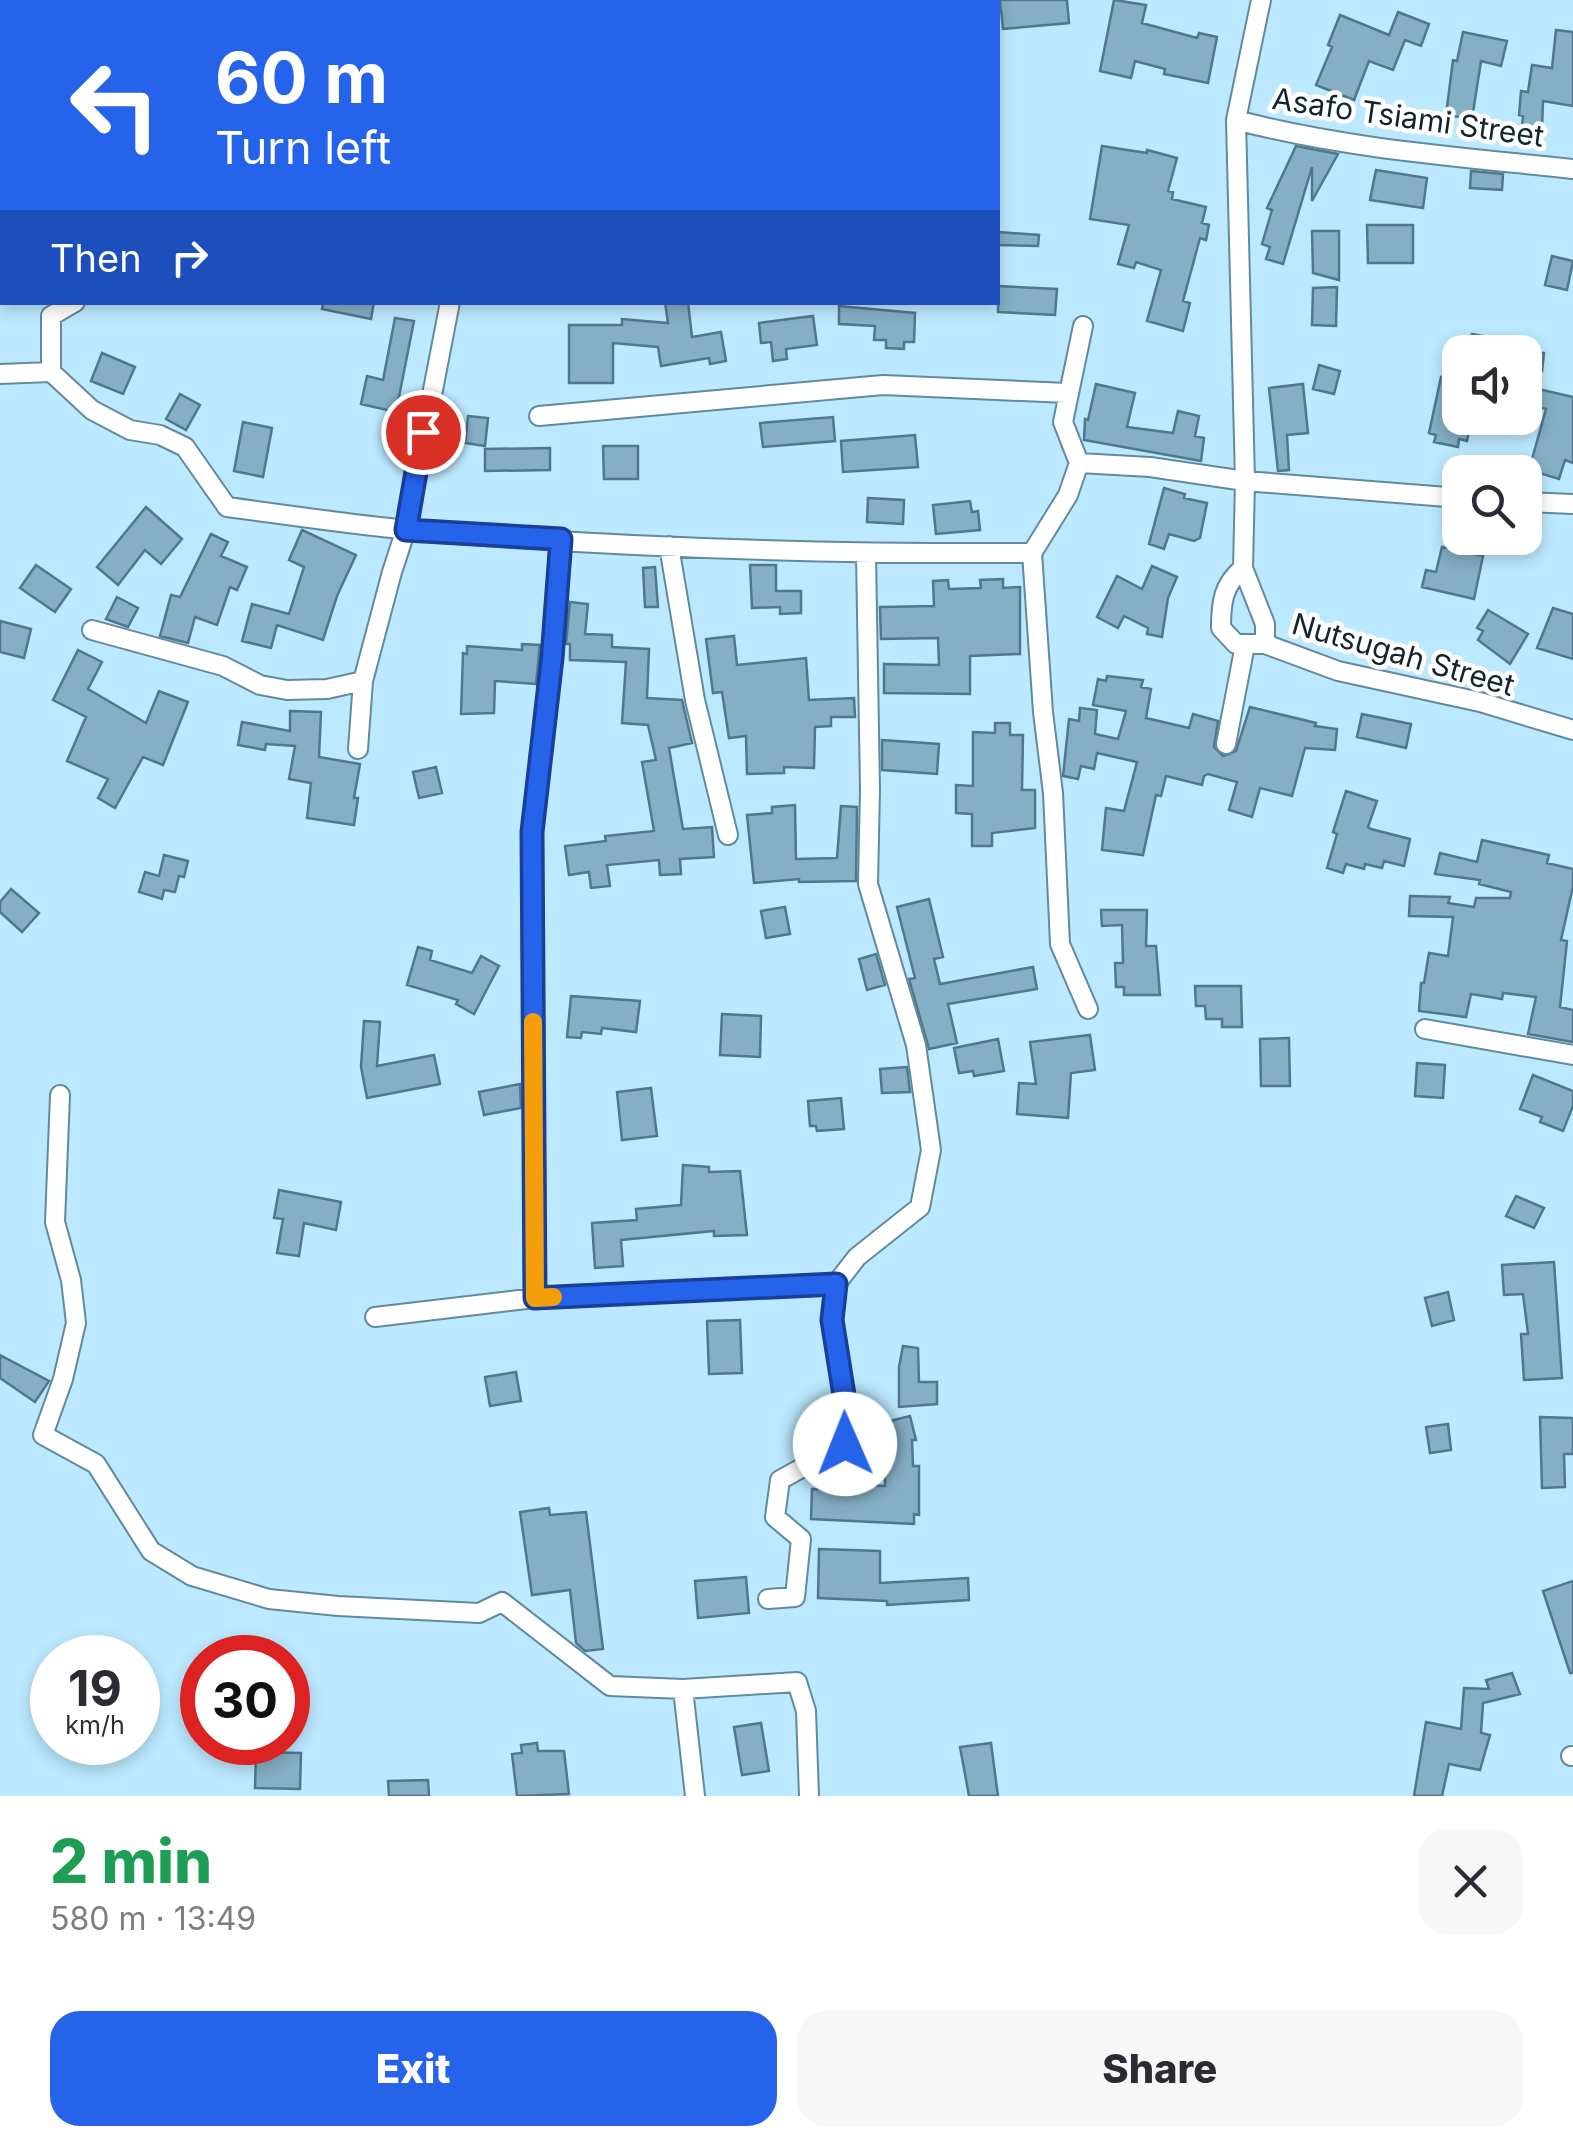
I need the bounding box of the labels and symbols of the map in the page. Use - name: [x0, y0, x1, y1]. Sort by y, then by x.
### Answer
- street label: Asafo Tsiami Street: [1270, 80, 1546, 154]
- pin: [381, 390, 466, 475]
- street label: Nutsugah Street: [1288, 605, 1519, 703]
- position arrow: [793, 1392, 897, 1496]
- speed limit sign: 30: [180, 1635, 310, 1765]

